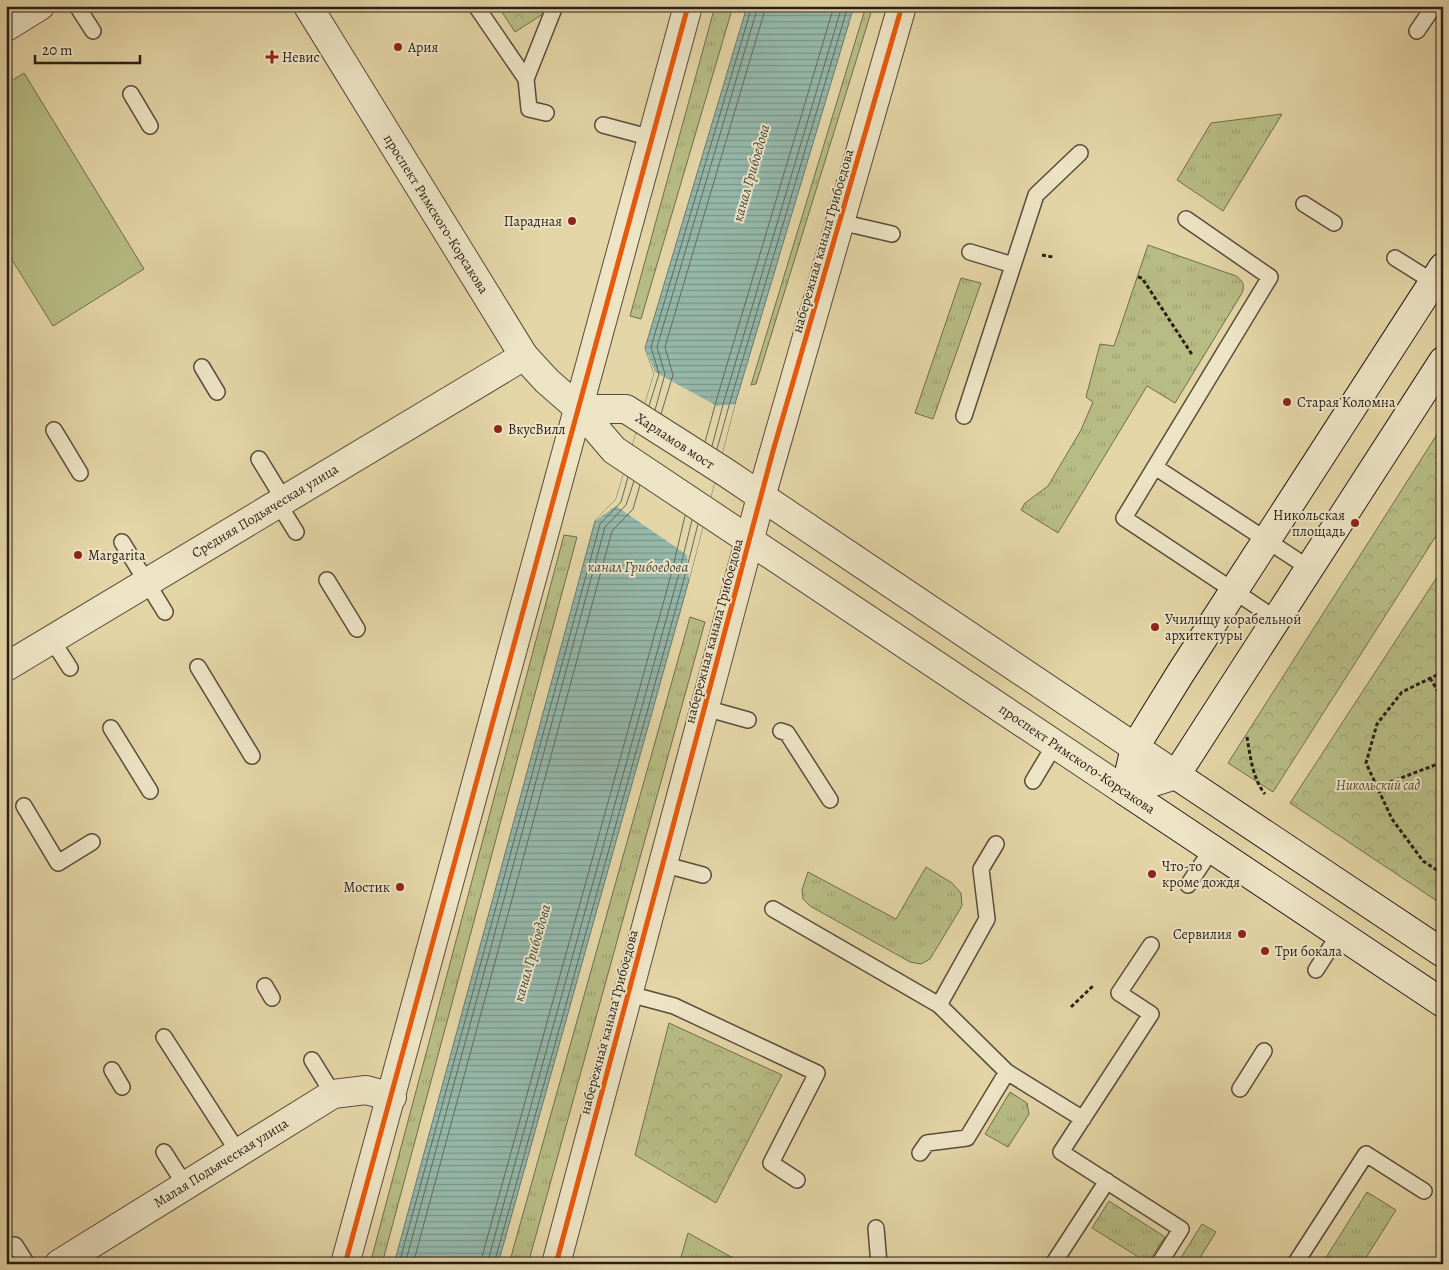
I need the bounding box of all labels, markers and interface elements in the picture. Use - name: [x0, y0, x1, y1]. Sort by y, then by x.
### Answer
- scale bar: [35, 32, 140, 64]
- place label: Ария: [407, 38, 438, 57]
- text: 20 m: [42, 40, 73, 60]
- marker: Ария: [392, 41, 404, 53]
- place label: Невис: [282, 48, 320, 67]
- marker: Невис: [266, 51, 278, 63]
- water label: канал Грибоедова: [727, 122, 775, 224]
- street label: проспект Римского-Корсакова: [379, 131, 493, 298]
- street label: набережная канала Грибоедова: [788, 146, 859, 335]
- place label: Парадная: [504, 212, 562, 231]
- marker: Парадная: [566, 215, 578, 227]
- place label: Старая Коломна: [1297, 393, 1396, 412]
- marker: Старая Коломна: [1281, 396, 1293, 408]
- street label: Харламов мост: [632, 408, 718, 474]
- place label: ВкусВилл: [508, 420, 566, 439]
- marker: ВкусВилл: [492, 423, 504, 435]
- street label: Средняя Подьяческая улица: [188, 459, 342, 562]
- place label: Никольская площадь: [1273, 506, 1345, 541]
- marker: Никольская площадь: [1349, 517, 1361, 529]
- street label: набережная канала Грибоедова: [680, 536, 748, 725]
- place label: Margarita: [88, 546, 146, 565]
- marker: Margarita: [72, 549, 84, 561]
- water label: канал Грибоедова: [588, 557, 688, 577]
- place label: Училищу корабельной архитектуры: [1165, 610, 1301, 645]
- marker: Училищу корабельной архитектуры: [1149, 621, 1161, 633]
- street label: проспект Римского-Корсакова: [995, 699, 1159, 819]
- park label: Никольский сад: [1336, 776, 1421, 795]
- place label: Что-то кроме дождя: [1162, 857, 1240, 892]
- marker: Что-то кроме дождя: [1146, 868, 1158, 880]
- place label: Мостик: [344, 878, 390, 897]
- marker: Мостик: [394, 881, 406, 893]
- water label: канал Грибоедова: [508, 902, 556, 1004]
- place label: Сервилия: [1173, 925, 1232, 944]
- street label: набережная канала Грибоедова: [575, 927, 643, 1116]
- marker: Сервилия: [1236, 928, 1248, 940]
- place label: Три бокала: [1275, 942, 1342, 961]
- marker: Три бокала: [1259, 945, 1271, 957]
- street label: Малая Подьяческая улица: [150, 1113, 292, 1212]

